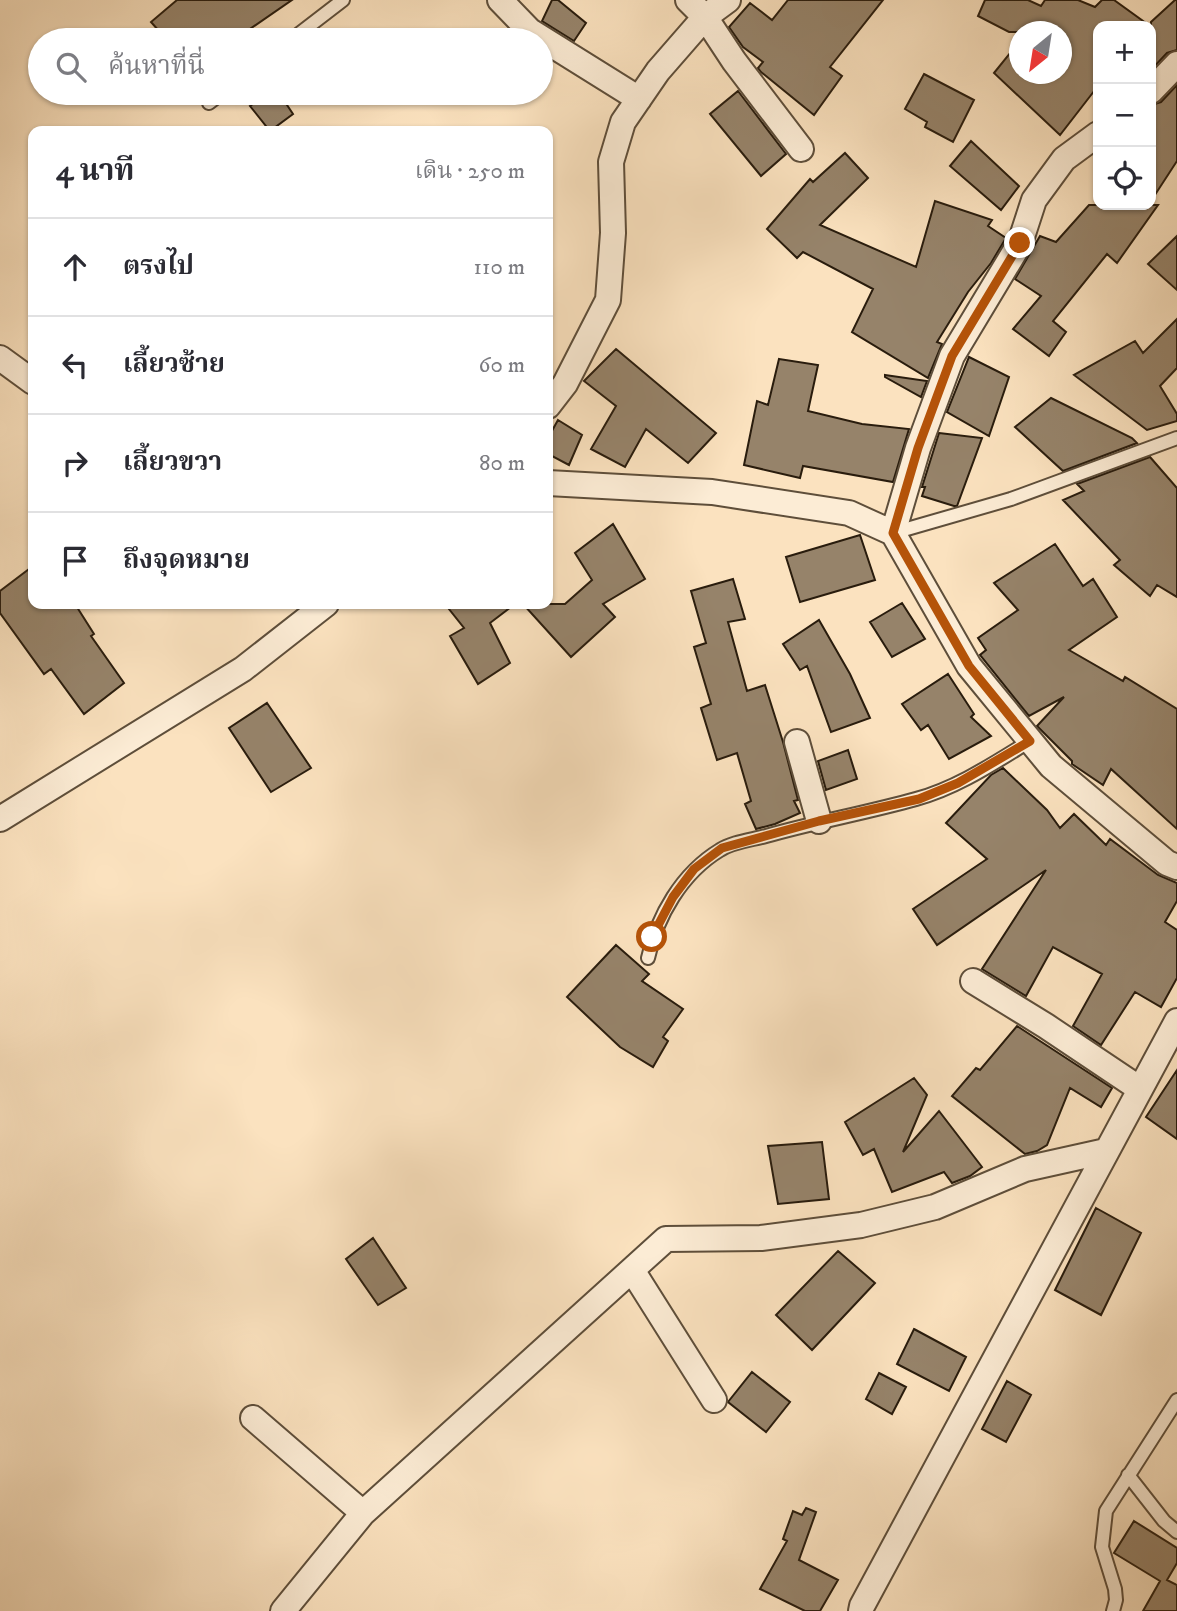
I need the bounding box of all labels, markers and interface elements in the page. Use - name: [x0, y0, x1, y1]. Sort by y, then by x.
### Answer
- north arrow: [1009, 21, 1072, 84]
- map controls: [1093, 21, 1156, 210]
- button: +: [1093, 21, 1156, 84]
- search box: [28, 28, 553, 105]
- icon: search: [52, 48, 90, 86]
- text: ค้นหาที่นี่: [108, 50, 205, 83]
- button: −: [1093, 84, 1156, 147]
- button: locate: [1093, 147, 1156, 210]
- text: 4 นาที: [56, 153, 135, 190]
- text: เดิน · 250 m: [415, 157, 525, 186]
- route end: [1004, 227, 1035, 258]
- icon: ahead: [56, 248, 94, 286]
- text: ตรงไป: [123, 250, 194, 283]
- text: 110 m: [474, 253, 525, 282]
- icon: left: [56, 346, 94, 384]
- text: เลี้ยวซ้าย: [123, 348, 225, 381]
- text: 60 m: [478, 351, 525, 380]
- icon: right: [56, 444, 94, 482]
- text: เลี้ยวขวา: [123, 446, 222, 479]
- text: 80 m: [479, 449, 525, 478]
- icon: arrive: [56, 542, 94, 580]
- text: ถึงจุดหมาย: [123, 544, 250, 577]
- route start: [636, 921, 667, 952]

